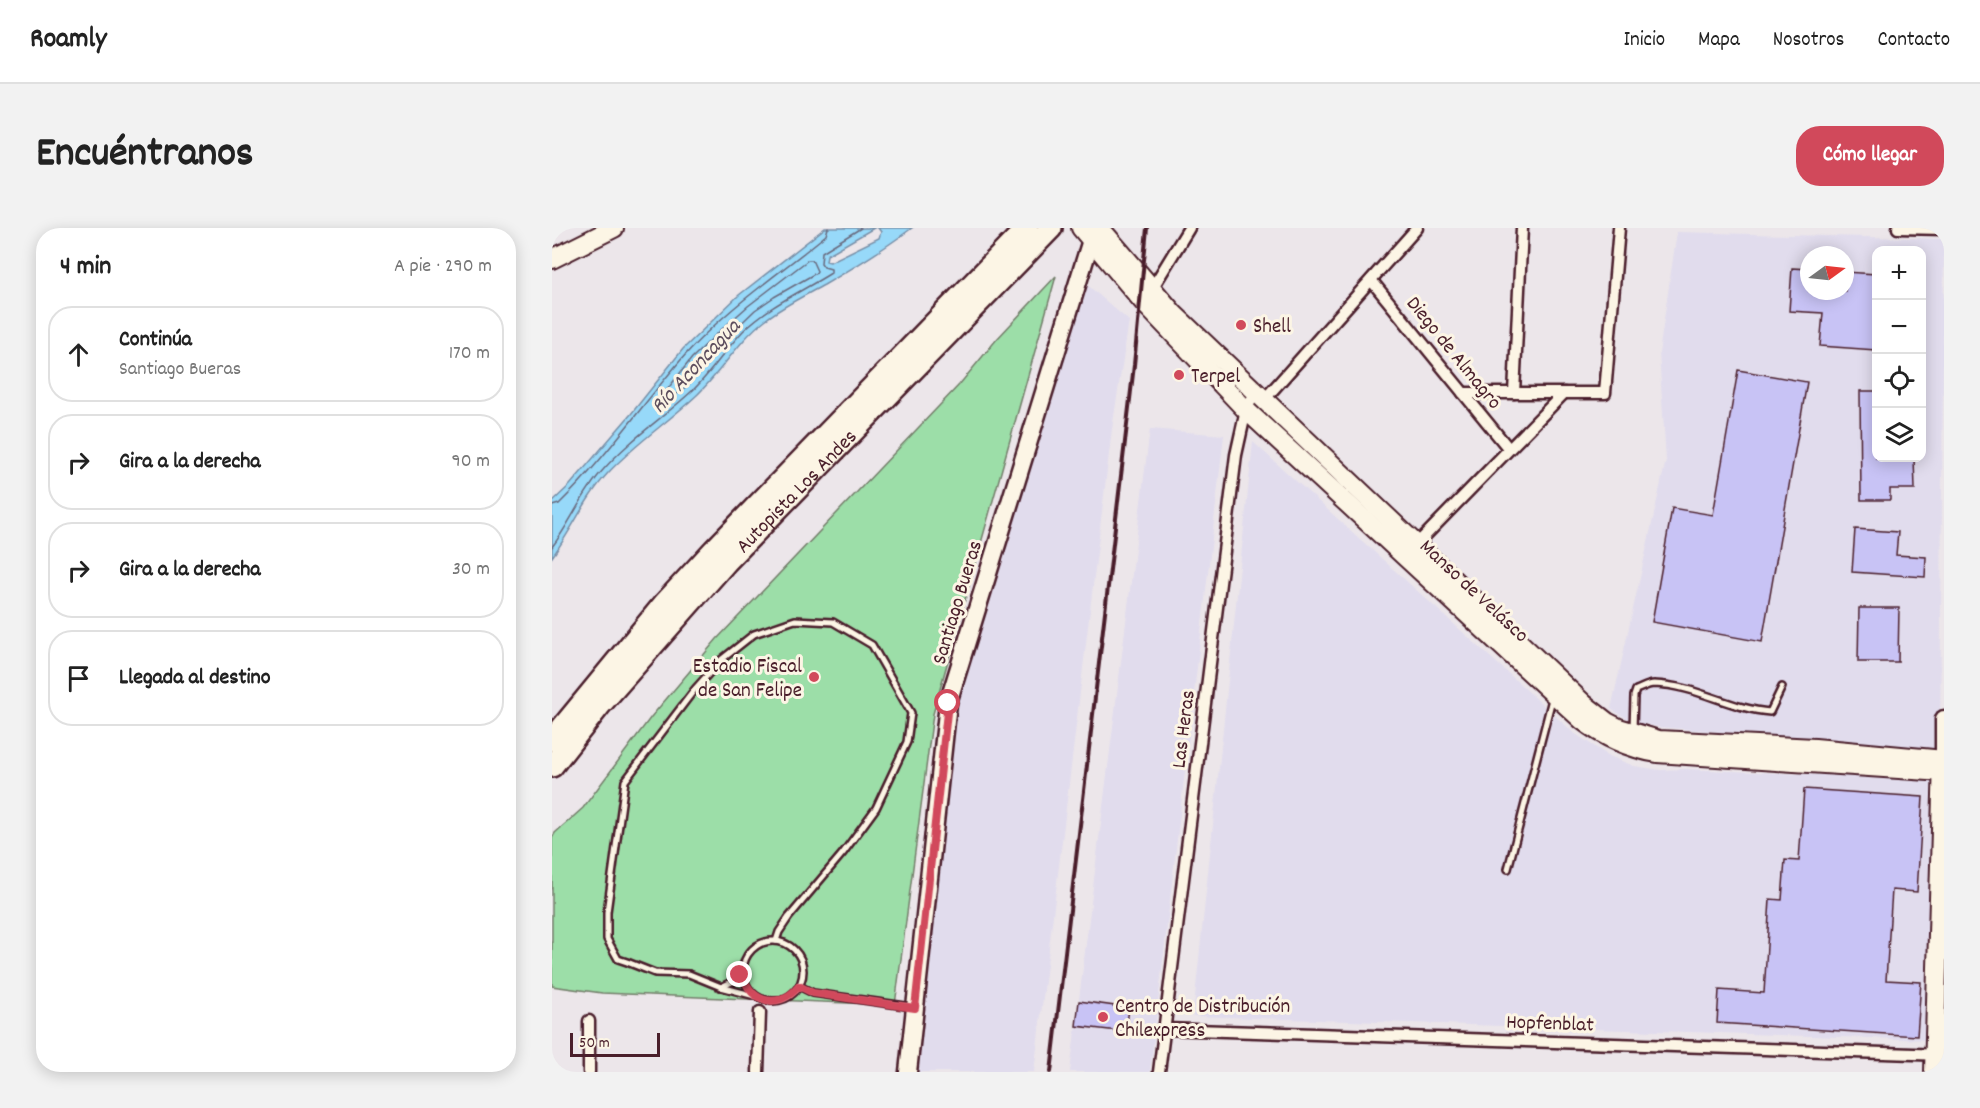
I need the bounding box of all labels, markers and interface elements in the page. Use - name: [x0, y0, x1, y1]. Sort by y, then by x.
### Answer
- text: Roamly: [30, 21, 106, 61]
- text: Inicio: [1623, 26, 1665, 56]
- text: Mapa: [1698, 26, 1740, 56]
- text: Nosotros: [1773, 26, 1844, 56]
- text: Contacto: [1877, 26, 1950, 56]
- text: Encuéntranos: [36, 126, 254, 186]
- button: Cómo llegar: [1796, 126, 1944, 186]
- north arrow: [1800, 246, 1854, 300]
- map controls: [1872, 246, 1926, 462]
- button: +: [1872, 246, 1926, 300]
- text: 4 min: [60, 249, 111, 286]
- text: A pie · 290 m: [394, 253, 492, 281]
- street label: Diego de Almagro: [1398, 291, 1508, 417]
- button: −: [1872, 300, 1926, 354]
- water label: Río Aconcagua: [645, 312, 750, 421]
- place label: Shell: [1253, 313, 1291, 343]
- marker: Shell: [1234, 318, 1248, 332]
- text: Continúa: [119, 325, 192, 356]
- icon: ahead: [62, 338, 95, 371]
- text: 170 m: [449, 340, 490, 368]
- button: locate: [1872, 354, 1926, 408]
- text: Santiago Bueras: [119, 356, 241, 384]
- place label: Terpel: [1191, 363, 1240, 393]
- marker: Terpel: [1172, 368, 1186, 382]
- button: layers: [1872, 408, 1926, 462]
- street label: Autopista Los Andes: [730, 424, 865, 562]
- icon: right: [62, 446, 95, 479]
- text: Gira a la derecha: [119, 447, 261, 478]
- text: 90 m: [452, 448, 490, 476]
- street label: Manso de Velásco: [1411, 533, 1534, 651]
- street label: Santiago Bueras: [926, 537, 992, 669]
- icon: right: [62, 554, 95, 587]
- text: Gira a la derecha: [119, 555, 261, 586]
- text: 30 m: [452, 556, 490, 584]
- place label: Estadio Fiscal de San Felipe: [693, 653, 802, 707]
- icon: arrive: [62, 662, 95, 695]
- text: Llegada al destino: [119, 663, 271, 694]
- marker: Estadio Fiscal de San Felipe: [807, 670, 821, 684]
- route start: [934, 689, 960, 715]
- street label: Las Heras: [1165, 689, 1205, 770]
- route end: [726, 961, 752, 987]
- place label: Centro de Distribución Chilexpress: [1115, 993, 1290, 1047]
- street label: Hopfenblat: [1505, 1008, 1595, 1042]
- marker: Centro de Distribución Chilexpress: [1096, 1010, 1110, 1024]
- scale bar: [570, 1030, 660, 1058]
- text: 50 m: [579, 1032, 610, 1055]

